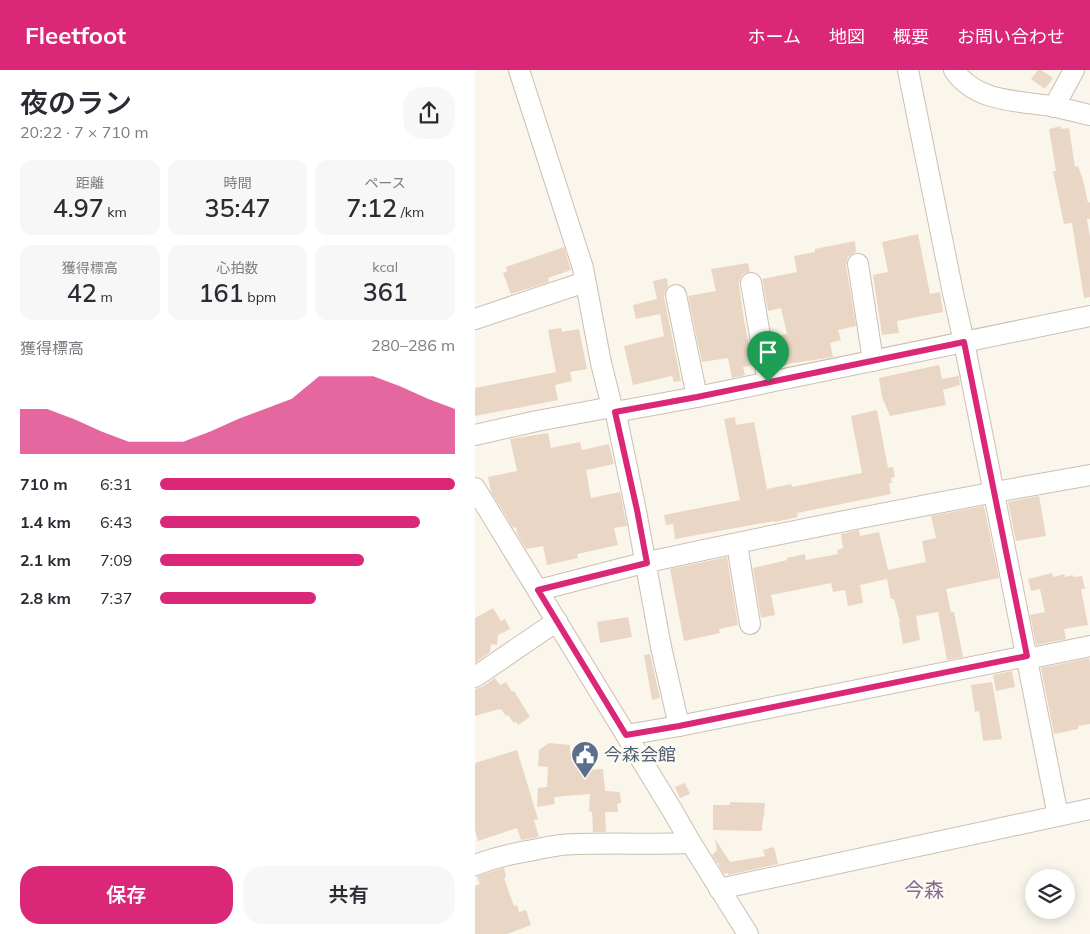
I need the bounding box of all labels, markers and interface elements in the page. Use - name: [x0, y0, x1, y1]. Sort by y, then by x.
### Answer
- text: Fleetfoot: [25, 20, 126, 50]
- text: ホーム: [748, 25, 801, 48]
- text: 地図: [829, 25, 865, 48]
- text: 概要: [893, 25, 929, 48]
- text: お問い合わせ: [957, 25, 1065, 48]
- text: 夜のラン: [20, 85, 132, 120]
- button: share: [403, 87, 455, 139]
- text: 20:22 · 7 × 710 m: [20, 122, 149, 142]
- text: 距離: [76, 174, 104, 192]
- text: 時間: [223, 174, 251, 192]
- text: ペース: [365, 174, 406, 192]
- text: 4.97: [53, 192, 104, 223]
- text: 35:47: [205, 192, 270, 223]
- text: 7:12: [346, 192, 397, 223]
- text: km: [104, 203, 127, 221]
- text: /km: [397, 203, 424, 221]
- text: kcal: [372, 258, 398, 276]
- text: 獲得標高: [62, 259, 118, 277]
- text: 心拍数: [216, 259, 258, 277]
- text: 361: [363, 276, 408, 307]
- text: 42: [67, 277, 97, 308]
- text: 161: [199, 277, 244, 308]
- text: m: [97, 288, 113, 306]
- text: bpm: [244, 288, 276, 306]
- pin: [747, 331, 789, 382]
- text: 280–286 m: [371, 335, 455, 355]
- text: 獲得標高: [20, 338, 84, 358]
- icon: arrive: [754, 338, 782, 366]
- text: 710 m: [20, 474, 68, 494]
- text: 6:31: [100, 474, 132, 494]
- text: 1.4 km: [20, 512, 71, 532]
- text: 6:43: [100, 512, 132, 532]
- text: 2.1 km: [20, 550, 71, 570]
- text: 7:09: [100, 550, 132, 570]
- text: 2.8 km: [20, 588, 71, 608]
- text: 7:37: [100, 588, 132, 608]
- public building icon: 今森会館: [570, 740, 600, 779]
- place label: 今森会館: [604, 743, 676, 766]
- button: 保存: [20, 866, 233, 924]
- button: 共有: [243, 866, 455, 924]
- map controls: [1025, 869, 1075, 919]
- button: layers: [1025, 869, 1075, 919]
- district label: 今森: [904, 877, 944, 902]

